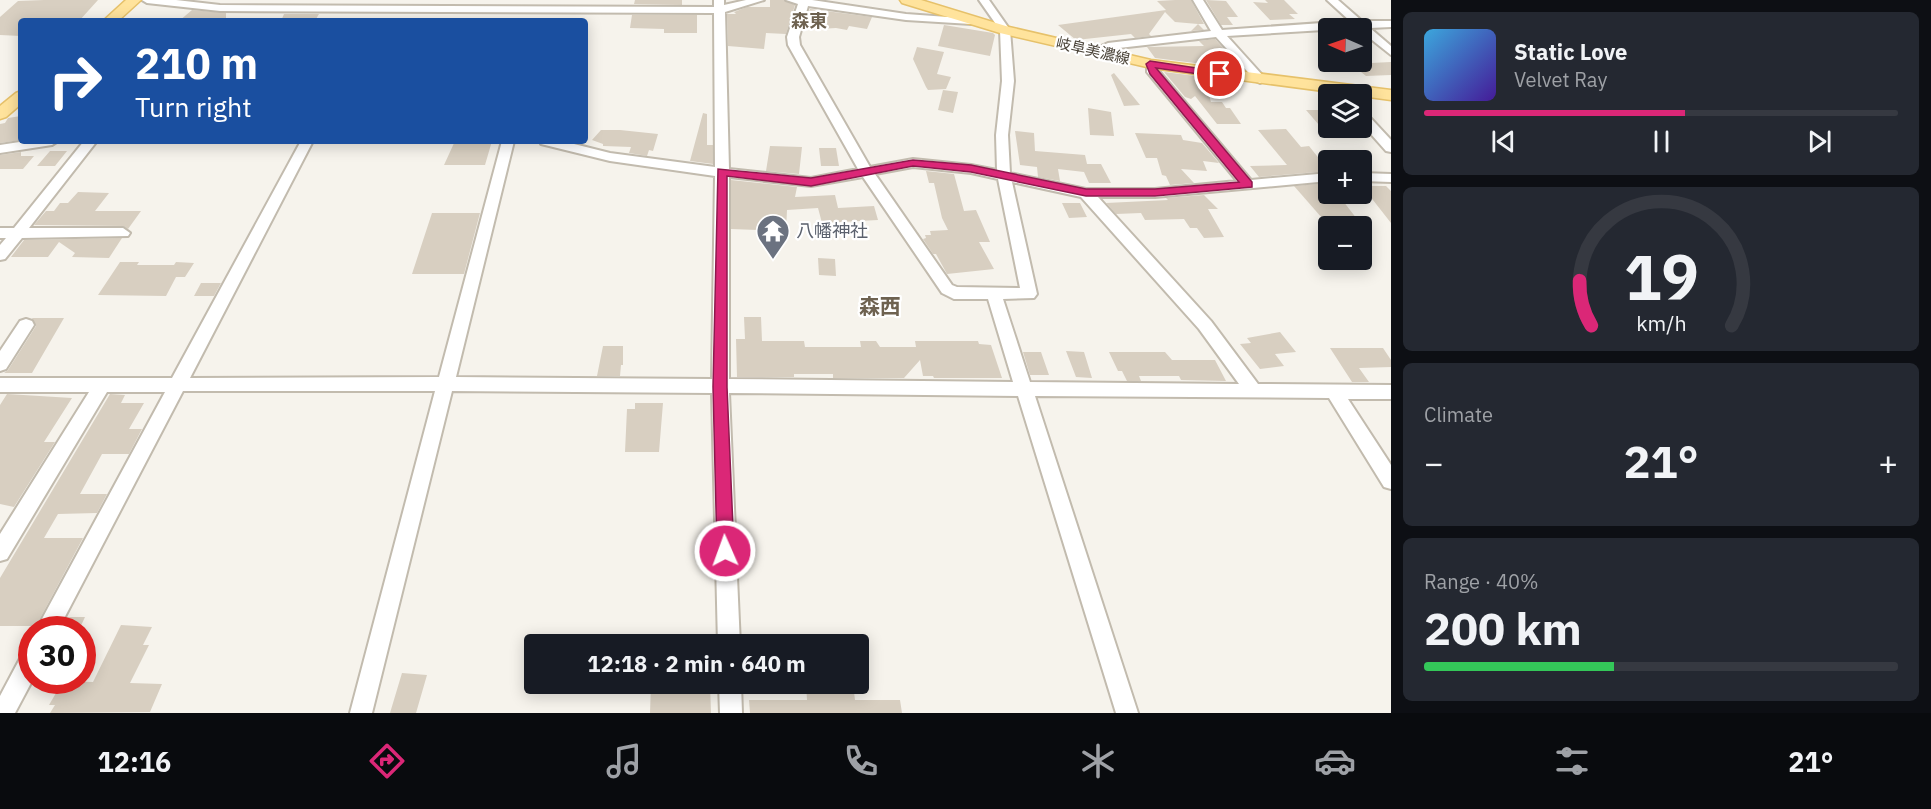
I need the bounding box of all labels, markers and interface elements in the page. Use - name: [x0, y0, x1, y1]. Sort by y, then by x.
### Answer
- district label: 森東: [791, 9, 827, 32]
- north arrow: [1318, 18, 1372, 72]
- map controls: [1318, 18, 1372, 270]
- street label: 岐阜美濃線: [1054, 33, 1132, 68]
- text: 210 m: [135, 36, 258, 91]
- text: Static Love: [1514, 37, 1627, 66]
- icon: right: [36, 42, 114, 120]
- pin: [1194, 48, 1245, 99]
- icon: arrive: [1203, 57, 1236, 90]
- text: Velvet Ray: [1514, 66, 1607, 93]
- button: layers: [1318, 84, 1372, 138]
- text: Turn right: [135, 89, 252, 124]
- icon: previous: [1487, 125, 1520, 158]
- icon: pause: [1645, 125, 1678, 158]
- icon: next: [1803, 125, 1836, 158]
- button: +: [1318, 150, 1372, 204]
- temple icon: 八幡神社: [755, 213, 791, 260]
- button: −: [1318, 216, 1372, 270]
- place label: 八幡神社: [796, 219, 868, 242]
- text: 19: [1624, 236, 1698, 317]
- district label: 森西: [859, 292, 901, 320]
- text: km/h: [1636, 309, 1686, 337]
- text: Climate: [1424, 401, 1493, 428]
- text: 21°: [1623, 432, 1699, 490]
- text: −: [1424, 441, 1444, 484]
- text: +: [1878, 441, 1898, 484]
- position arrow: [693, 519, 757, 583]
- text: Range · 40%: [1424, 568, 1539, 595]
- text: 200 km: [1424, 599, 1582, 657]
- speed limit sign: 30: [18, 616, 96, 694]
- text: 12:18 · 2 min · 640 m: [587, 649, 806, 678]
- icon: directions: [366, 740, 408, 782]
- icon: music: [603, 740, 645, 782]
- icon: phone: [840, 740, 882, 782]
- icon: climate: [1077, 740, 1119, 782]
- icon: car: [1314, 740, 1356, 782]
- icon: filters: [1551, 740, 1593, 782]
- text: 12:16: [98, 744, 171, 779]
- text: 21°: [1788, 744, 1833, 779]

